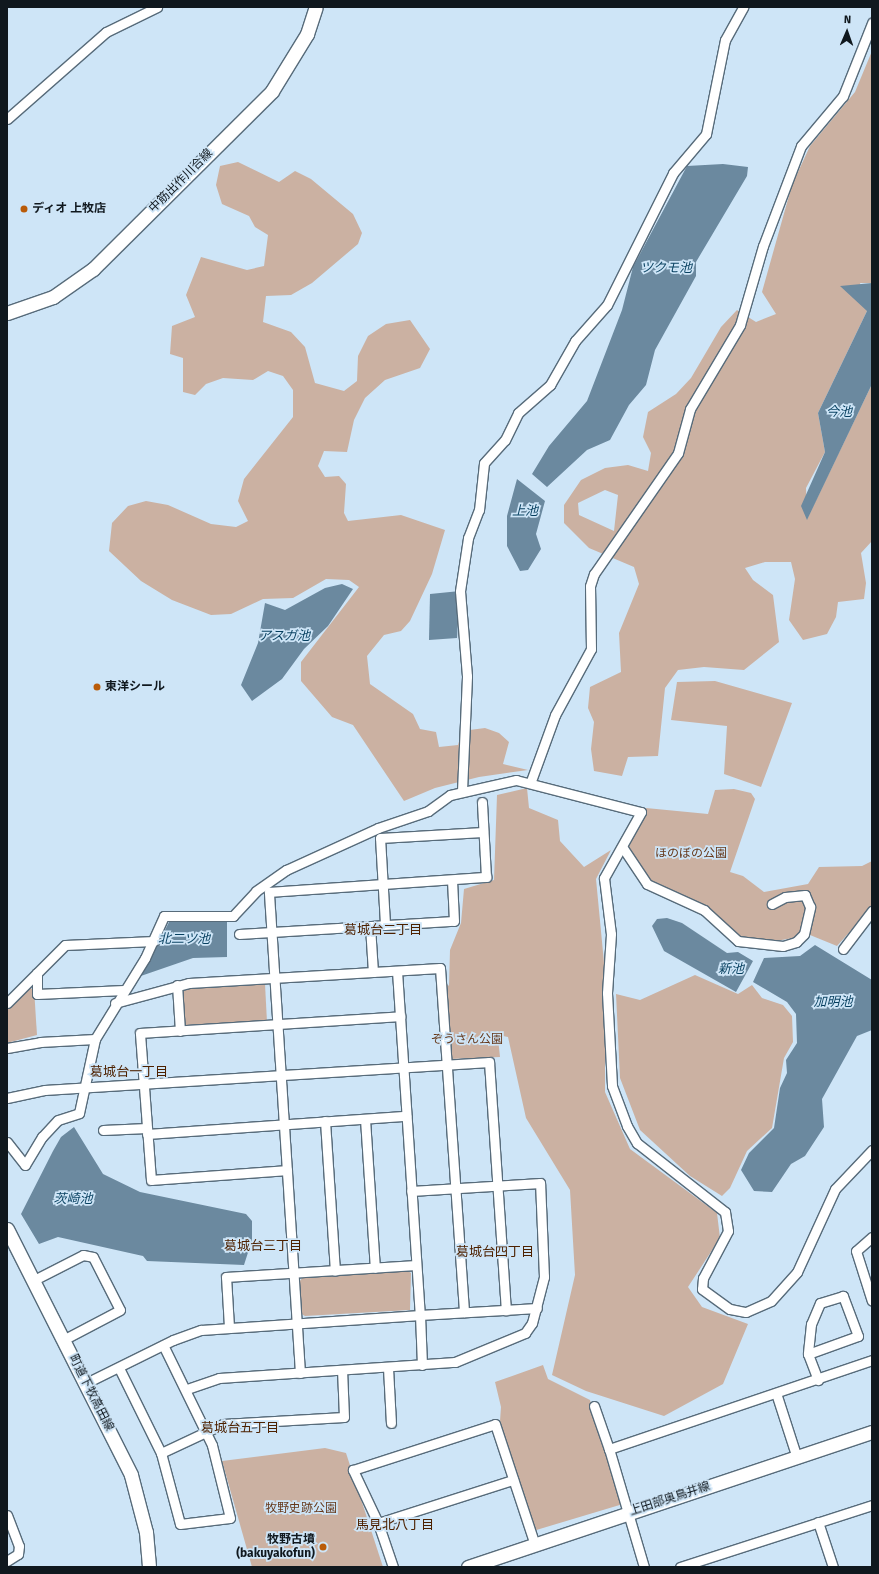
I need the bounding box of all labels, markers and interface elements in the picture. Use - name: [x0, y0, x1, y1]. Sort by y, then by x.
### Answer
- north arrow: [827, 12, 867, 52]
- text: N: [844, 13, 851, 26]
- street label: 中筋出作川合線: [146, 146, 216, 216]
- place label: ディオ 上牧店: [32, 202, 107, 216]
- marker: ディオ 上牧店: [19, 204, 29, 214]
- water label: ツクモ池: [640, 260, 692, 276]
- water label: 今池: [826, 404, 852, 420]
- water label: 上池: [512, 503, 538, 519]
- water label: アスガ池: [258, 628, 310, 644]
- place label: 東洋シール: [105, 680, 165, 694]
- marker: 東洋シール: [92, 682, 102, 692]
- park label: ほのぼの公園: [655, 847, 727, 861]
- district label: 葛城台二丁目: [344, 922, 422, 938]
- water label: 北二ツ池: [158, 931, 210, 947]
- water label: 新池: [718, 961, 744, 977]
- water label: 加明池: [814, 994, 852, 1010]
- park label: ぞうさん公園: [431, 1033, 503, 1047]
- district label: 葛城台一丁目: [90, 1064, 168, 1080]
- water label: 茨崎池: [54, 1191, 92, 1207]
- district label: 葛城台三丁目: [224, 1238, 302, 1254]
- district label: 葛城台四丁目: [456, 1244, 534, 1260]
- street label: 町道下牧高田線: [66, 1352, 116, 1434]
- district label: 葛城台五丁目: [201, 1420, 279, 1436]
- street label: 上田部奥鳥井線: [628, 1479, 712, 1519]
- park label: 牧野史跡公園: [265, 1502, 337, 1516]
- district label: 馬見北八丁目: [356, 1517, 434, 1533]
- place label: 牧野古墳 (bakuyakofun): [236, 1533, 315, 1561]
- marker: 牧野古墳 (bakuyakofun): [318, 1542, 328, 1552]

